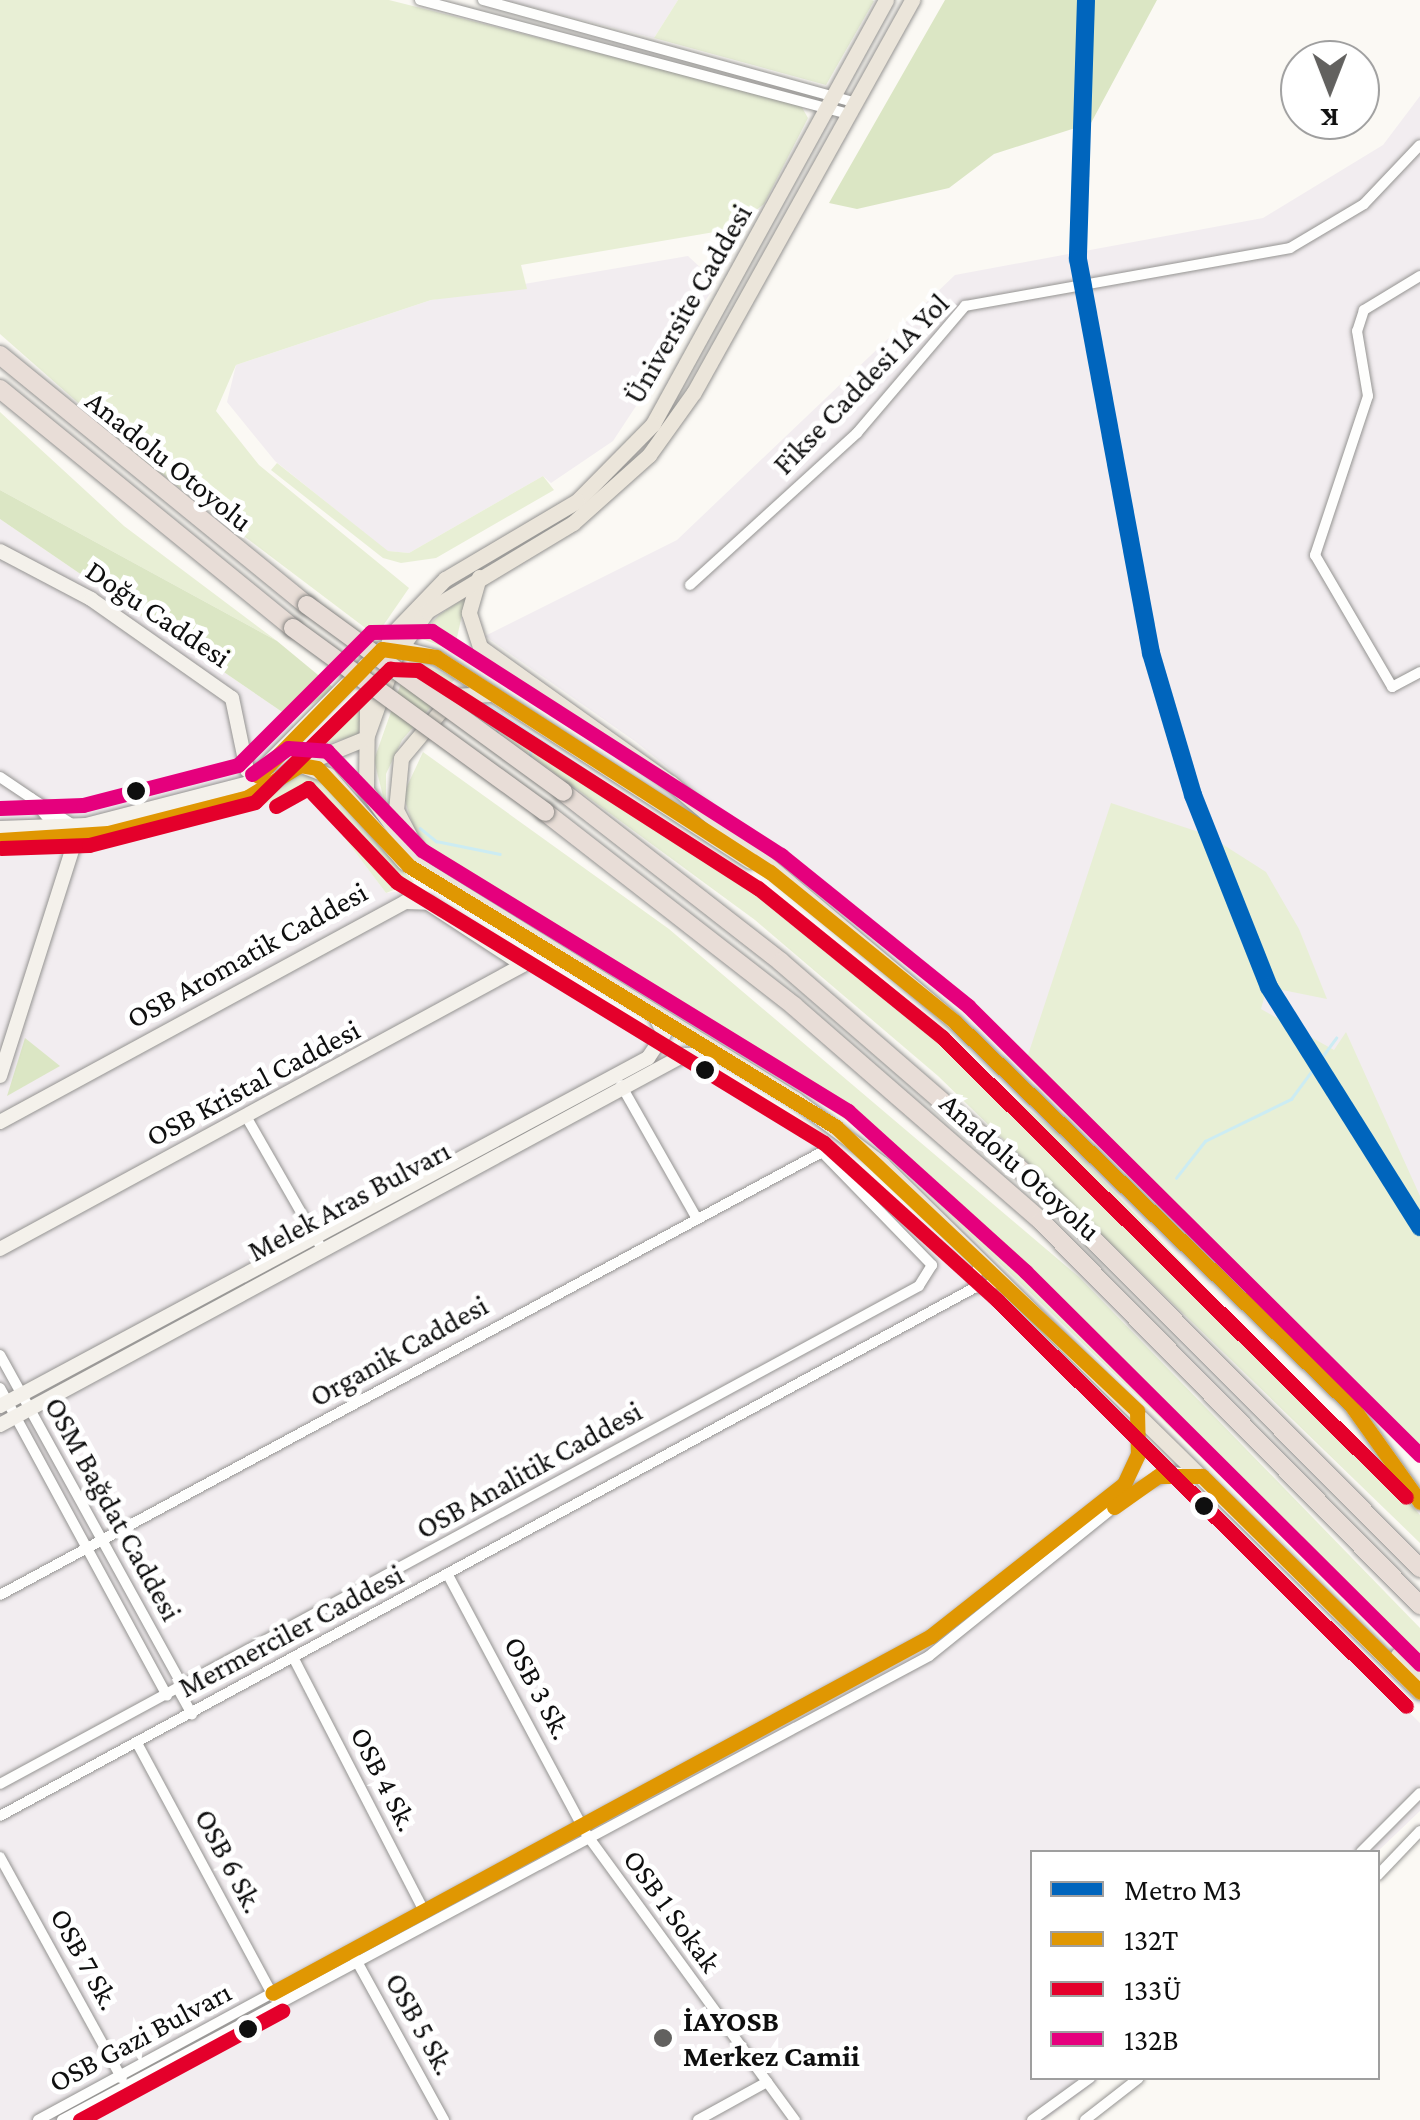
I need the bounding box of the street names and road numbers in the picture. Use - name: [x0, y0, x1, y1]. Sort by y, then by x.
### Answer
- street label: Üniversite Caddesi: [616, 198, 760, 410]
- street label: Fikse Caddesi 1A Yol: [765, 286, 957, 482]
- street label: Anadolu Otoyolu: [78, 383, 260, 539]
- street label: Doğu Caddesi: [79, 552, 237, 676]
- street label: OSB Aromatik Caddesi: [120, 874, 374, 1036]
- street label: OSB Kristal Caddesi: [140, 1012, 366, 1154]
- street label: Anadolu Otoyolu: [932, 1085, 1108, 1249]
- street label: Melek Aras Bulvarı: [242, 1133, 456, 1269]
- street label: Organik Caddesi: [304, 1287, 494, 1415]
- street label: OSM Bağdat Caddesi: [37, 1391, 189, 1627]
- street label: OSB Analitik Caddesi: [410, 1393, 648, 1547]
- street label: Mermerciler Caddesi: [172, 1557, 410, 1705]
- street label: OSB 3 Sk.: [496, 1630, 580, 1746]
- street label: OSB 4 Sk.: [342, 1721, 426, 1837]
- street label: OSB 6 Sk.: [187, 1803, 271, 1919]
- street label: OSB 1 Sokak: [615, 1843, 729, 1979]
- street label: OSB 7 Sk.: [42, 1902, 128, 2016]
- street label: OSB 5 Sk.: [377, 1967, 463, 2081]
- street label: OSB Gazi Bulvarı: [43, 1974, 237, 2100]

